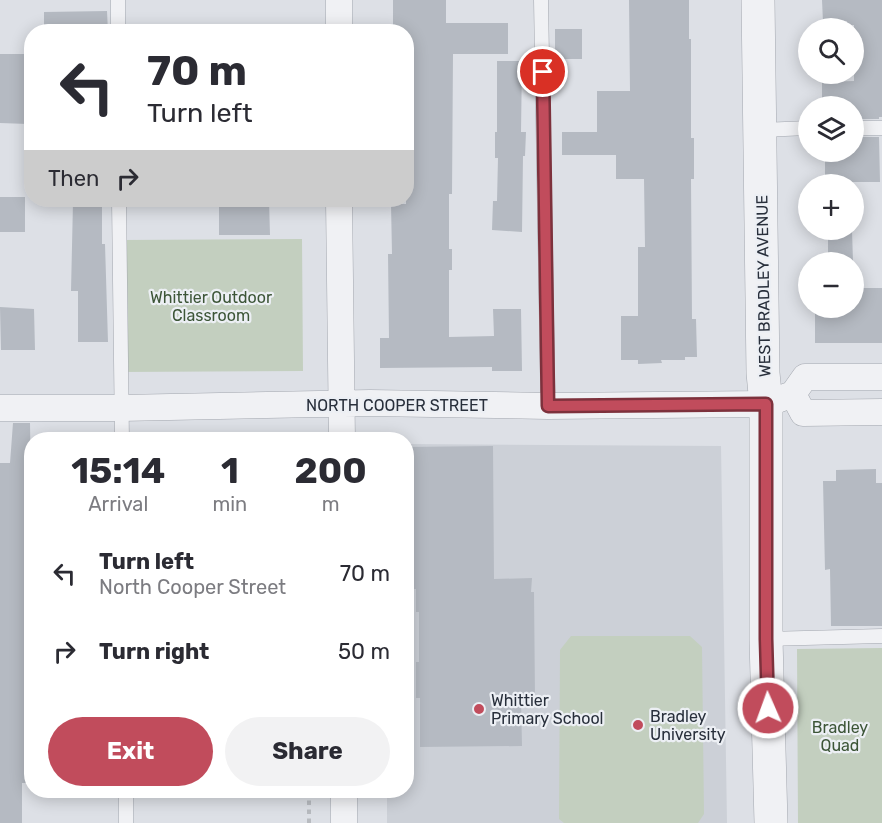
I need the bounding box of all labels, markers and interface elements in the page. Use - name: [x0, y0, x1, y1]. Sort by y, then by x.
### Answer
- map controls: [798, 18, 864, 318]
- button: search: [798, 18, 864, 84]
- text: 70 m: [147, 46, 247, 96]
- pin: [517, 46, 568, 97]
- icon: left: [48, 48, 126, 126]
- icon: arrive: [526, 55, 559, 88]
- button: layers: [798, 96, 864, 162]
- text: Turn left: [147, 97, 252, 129]
- icon: right: [111, 162, 144, 195]
- text: Then: [48, 165, 99, 192]
- button: +: [798, 174, 864, 240]
- street label: WEST BRADLEY AVENUE: [752, 195, 775, 377]
- button: −: [798, 252, 864, 318]
- park label: Whittier Outdoor Classroom: [150, 288, 272, 325]
- street label: NORTH COOPER STREET: [306, 396, 488, 415]
- text: 15:14: [71, 449, 165, 492]
- text: 1: [221, 449, 239, 492]
- text: 200: [294, 449, 367, 492]
- text: Arrival: [88, 492, 148, 516]
- text: min: [212, 492, 247, 516]
- text: m: [322, 492, 339, 516]
- text: Turn left: [99, 548, 194, 575]
- icon: left: [48, 557, 81, 590]
- text: 70 m: [340, 560, 390, 587]
- text: North Cooper Street: [99, 575, 286, 599]
- icon: right: [48, 635, 81, 668]
- text: Turn right: [99, 638, 209, 665]
- text: 50 m: [338, 638, 390, 665]
- position arrow: [736, 676, 800, 740]
- place label: Whittier Primary School: [491, 691, 603, 728]
- marker: Whittier Primary School: [472, 702, 486, 716]
- place label: Bradley University: [650, 707, 726, 744]
- button: Exit: [48, 717, 213, 786]
- button: Share: [225, 717, 390, 786]
- marker: Bradley University: [631, 718, 645, 732]
- park label: Bradley Quad: [812, 718, 868, 755]

